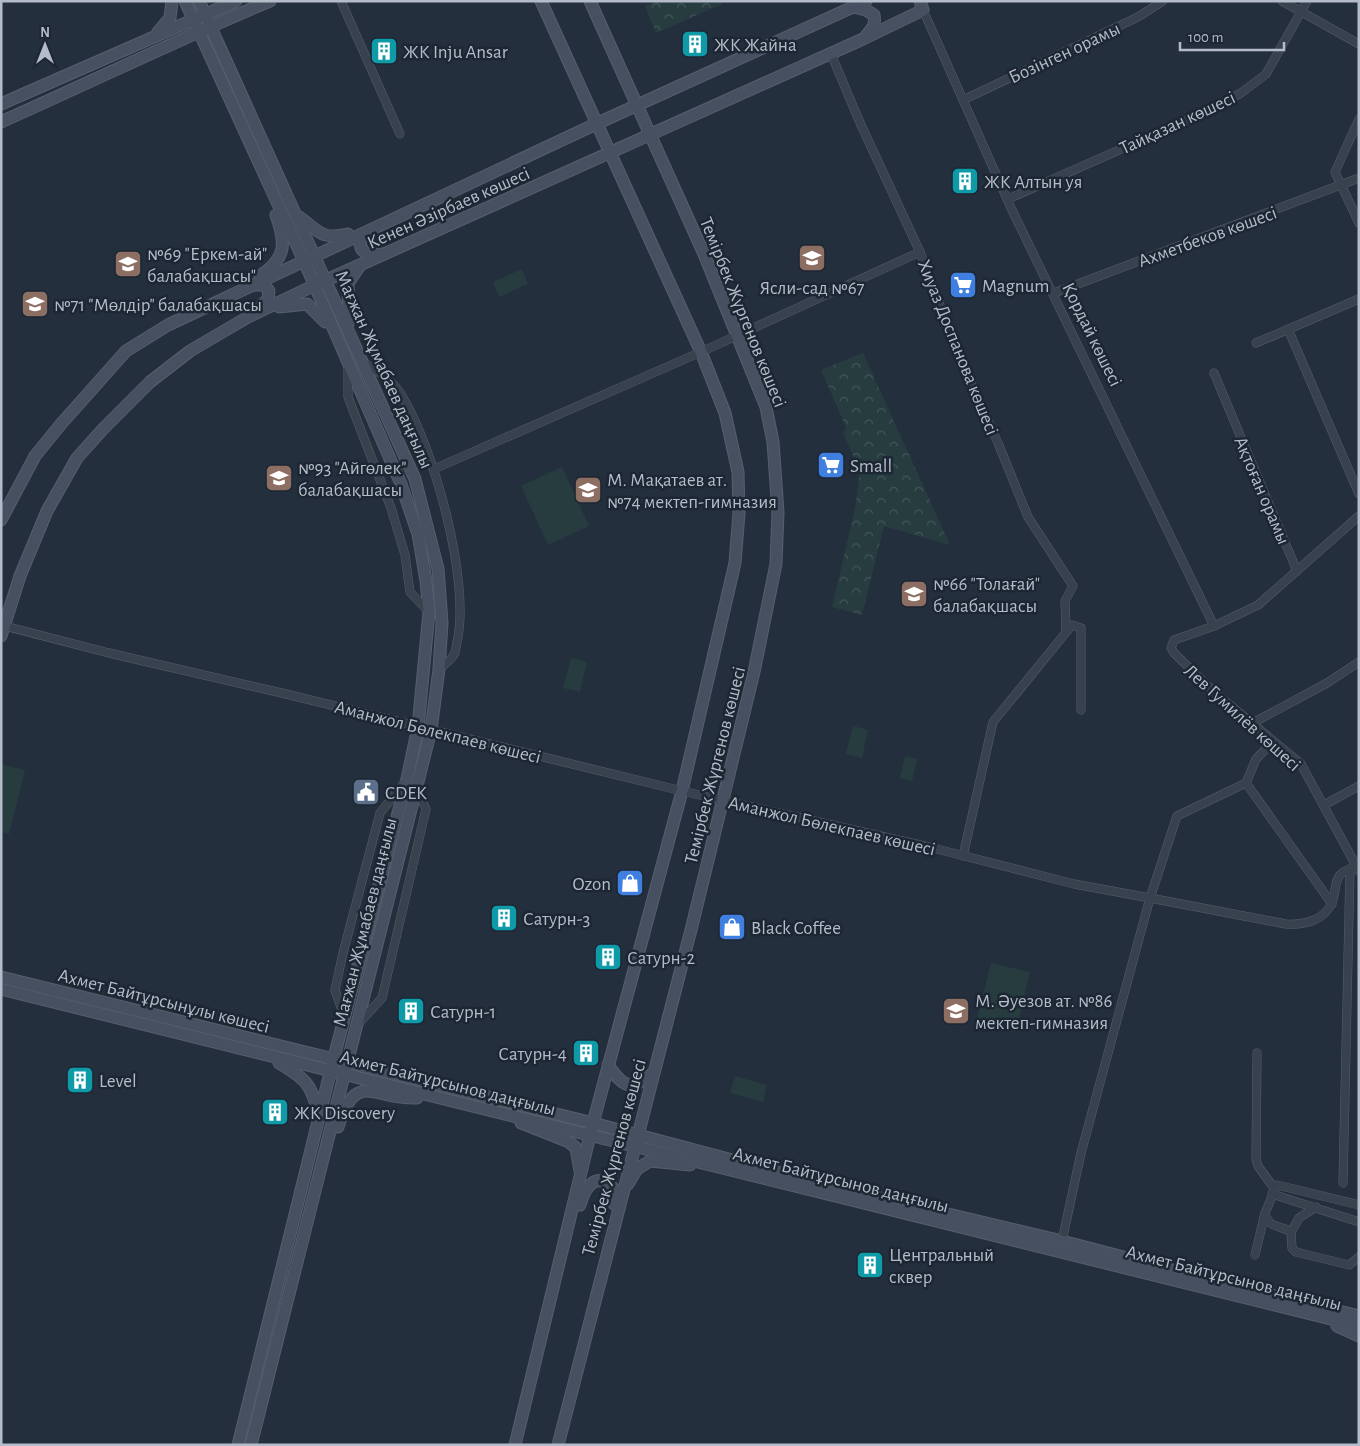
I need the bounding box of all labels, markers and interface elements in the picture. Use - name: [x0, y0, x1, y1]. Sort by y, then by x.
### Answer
- street label: Бозінген орамы: [1006, 19, 1123, 87]
- north arrow: [20, 20, 70, 70]
- scale bar: [1180, 20, 1284, 52]
- text: N: [40, 26, 50, 40]
- building icon: ЖК Жайна: [680, 29, 710, 59]
- text: 100 m: [1188, 30, 1223, 45]
- building icon: ЖК Inju Ansar: [369, 36, 399, 66]
- place label: ЖК Жайна: [714, 36, 797, 55]
- place label: ЖК Inju Ansar: [403, 43, 508, 62]
- street label: Тайқазан көшесі: [1117, 88, 1238, 158]
- street label: Кенен Әзірбаев көшесі: [364, 164, 533, 253]
- building icon: ЖК Алтын уя: [950, 166, 980, 196]
- place label: ЖК Алтын уя: [984, 173, 1082, 192]
- street label: Ахметбеков көшесі: [1135, 203, 1280, 271]
- street label: Темірбек Жүргенов көшесі: [696, 215, 789, 410]
- school or university icon: Ясли-сад №67: [797, 243, 827, 273]
- place label: №69 "Еркем-ай" балабақшасы": [147, 245, 267, 286]
- school or university icon: №69 "Еркем-ай" балабақшасы": [113, 249, 143, 279]
- street label: Хиуаз Доспанова көшесі: [914, 257, 1001, 438]
- street label: Мағжан Жұмабаев даңғылы: [331, 268, 436, 471]
- supermarket icon: Magnum: [948, 270, 978, 300]
- place label: Magnum: [982, 277, 1049, 296]
- place label: Ясли-сад №67: [759, 279, 865, 298]
- street label: Қордай көшесі: [1058, 280, 1125, 390]
- school or university icon: №71 "Мөлдір" балабақшасы: [20, 289, 50, 319]
- place label: №71 "Мөлдір" балабақшасы: [54, 296, 262, 315]
- street label: Ақтоған орамы: [1230, 434, 1293, 547]
- supermarket icon: Small: [816, 450, 846, 480]
- place label: Small: [850, 457, 892, 476]
- place label: №93 "Айгөлек" балабақшасы: [298, 459, 407, 500]
- school or university icon: №93 "Айгөлек" балабақшасы: [264, 463, 294, 493]
- place label: М. Мақатаев ат. №74 мектеп-гимназия: [607, 471, 777, 512]
- school or university icon: М. Мақатаев ат. №74 мектеп-гимназия: [573, 475, 603, 505]
- place label: №66 "Толағай" балабақшасы: [933, 575, 1040, 616]
- school or university icon: №66 "Толағай" балабақшасы: [899, 579, 929, 609]
- street label: Лев Гумилёв көшесі: [1180, 661, 1304, 775]
- street label: Темірбек Жүргенов көшесі: [682, 665, 749, 866]
- street label: Аманжол Бөлекпаев көшесі: [333, 698, 543, 767]
- public building icon: CDEK: [351, 777, 381, 807]
- place label: CDEK: [385, 784, 427, 803]
- street label: Аманжол Бөлекпаев көшесі: [726, 793, 937, 860]
- street label: Мағжан Жұмабаев даңғылы: [330, 816, 401, 1029]
- shop icon: Ozon: [615, 868, 645, 898]
- place label: Ozon: [572, 875, 611, 894]
- building icon: Сатурн-3: [489, 903, 519, 933]
- place label: Сатурн-3: [523, 910, 590, 929]
- shop icon: Black Coffee: [717, 912, 747, 942]
- place label: Black Coffee: [751, 919, 841, 938]
- building icon: Сатурн-2: [593, 942, 623, 972]
- place label: Сатурн-2: [627, 949, 696, 968]
- street label: Ахмет Байтұрсынұлы көшесі: [56, 966, 271, 1037]
- place label: М. Әуезов ат. №86 мектеп-гимназия: [975, 992, 1113, 1033]
- building icon: Сатурн-1: [396, 996, 426, 1026]
- school or university icon: М. Әуезов ат. №86 мектеп-гимназия: [941, 996, 971, 1026]
- place label: Сатурн-1: [430, 1003, 496, 1022]
- building icon: Сатурн-4: [571, 1038, 601, 1068]
- place label: Сатурн-4: [498, 1045, 567, 1064]
- street label: Ахмет Байтұрсынов даңғылы: [338, 1047, 558, 1120]
- street label: Темірбек Жүргенов көшесі: [579, 1057, 650, 1258]
- building icon: Level: [65, 1065, 95, 1095]
- place label: Level: [99, 1072, 137, 1091]
- building icon: ЖК Discovery: [260, 1097, 290, 1127]
- place label: ЖК Discovery: [294, 1104, 395, 1123]
- street label: Ахмет Байтұрсынов даңғылы: [731, 1144, 951, 1217]
- street label: Ахмет Байтұрсынов даңғылы: [1124, 1242, 1344, 1315]
- place label: Центральный сквер: [889, 1246, 994, 1287]
- building icon: Центральный сквер: [855, 1250, 885, 1280]

